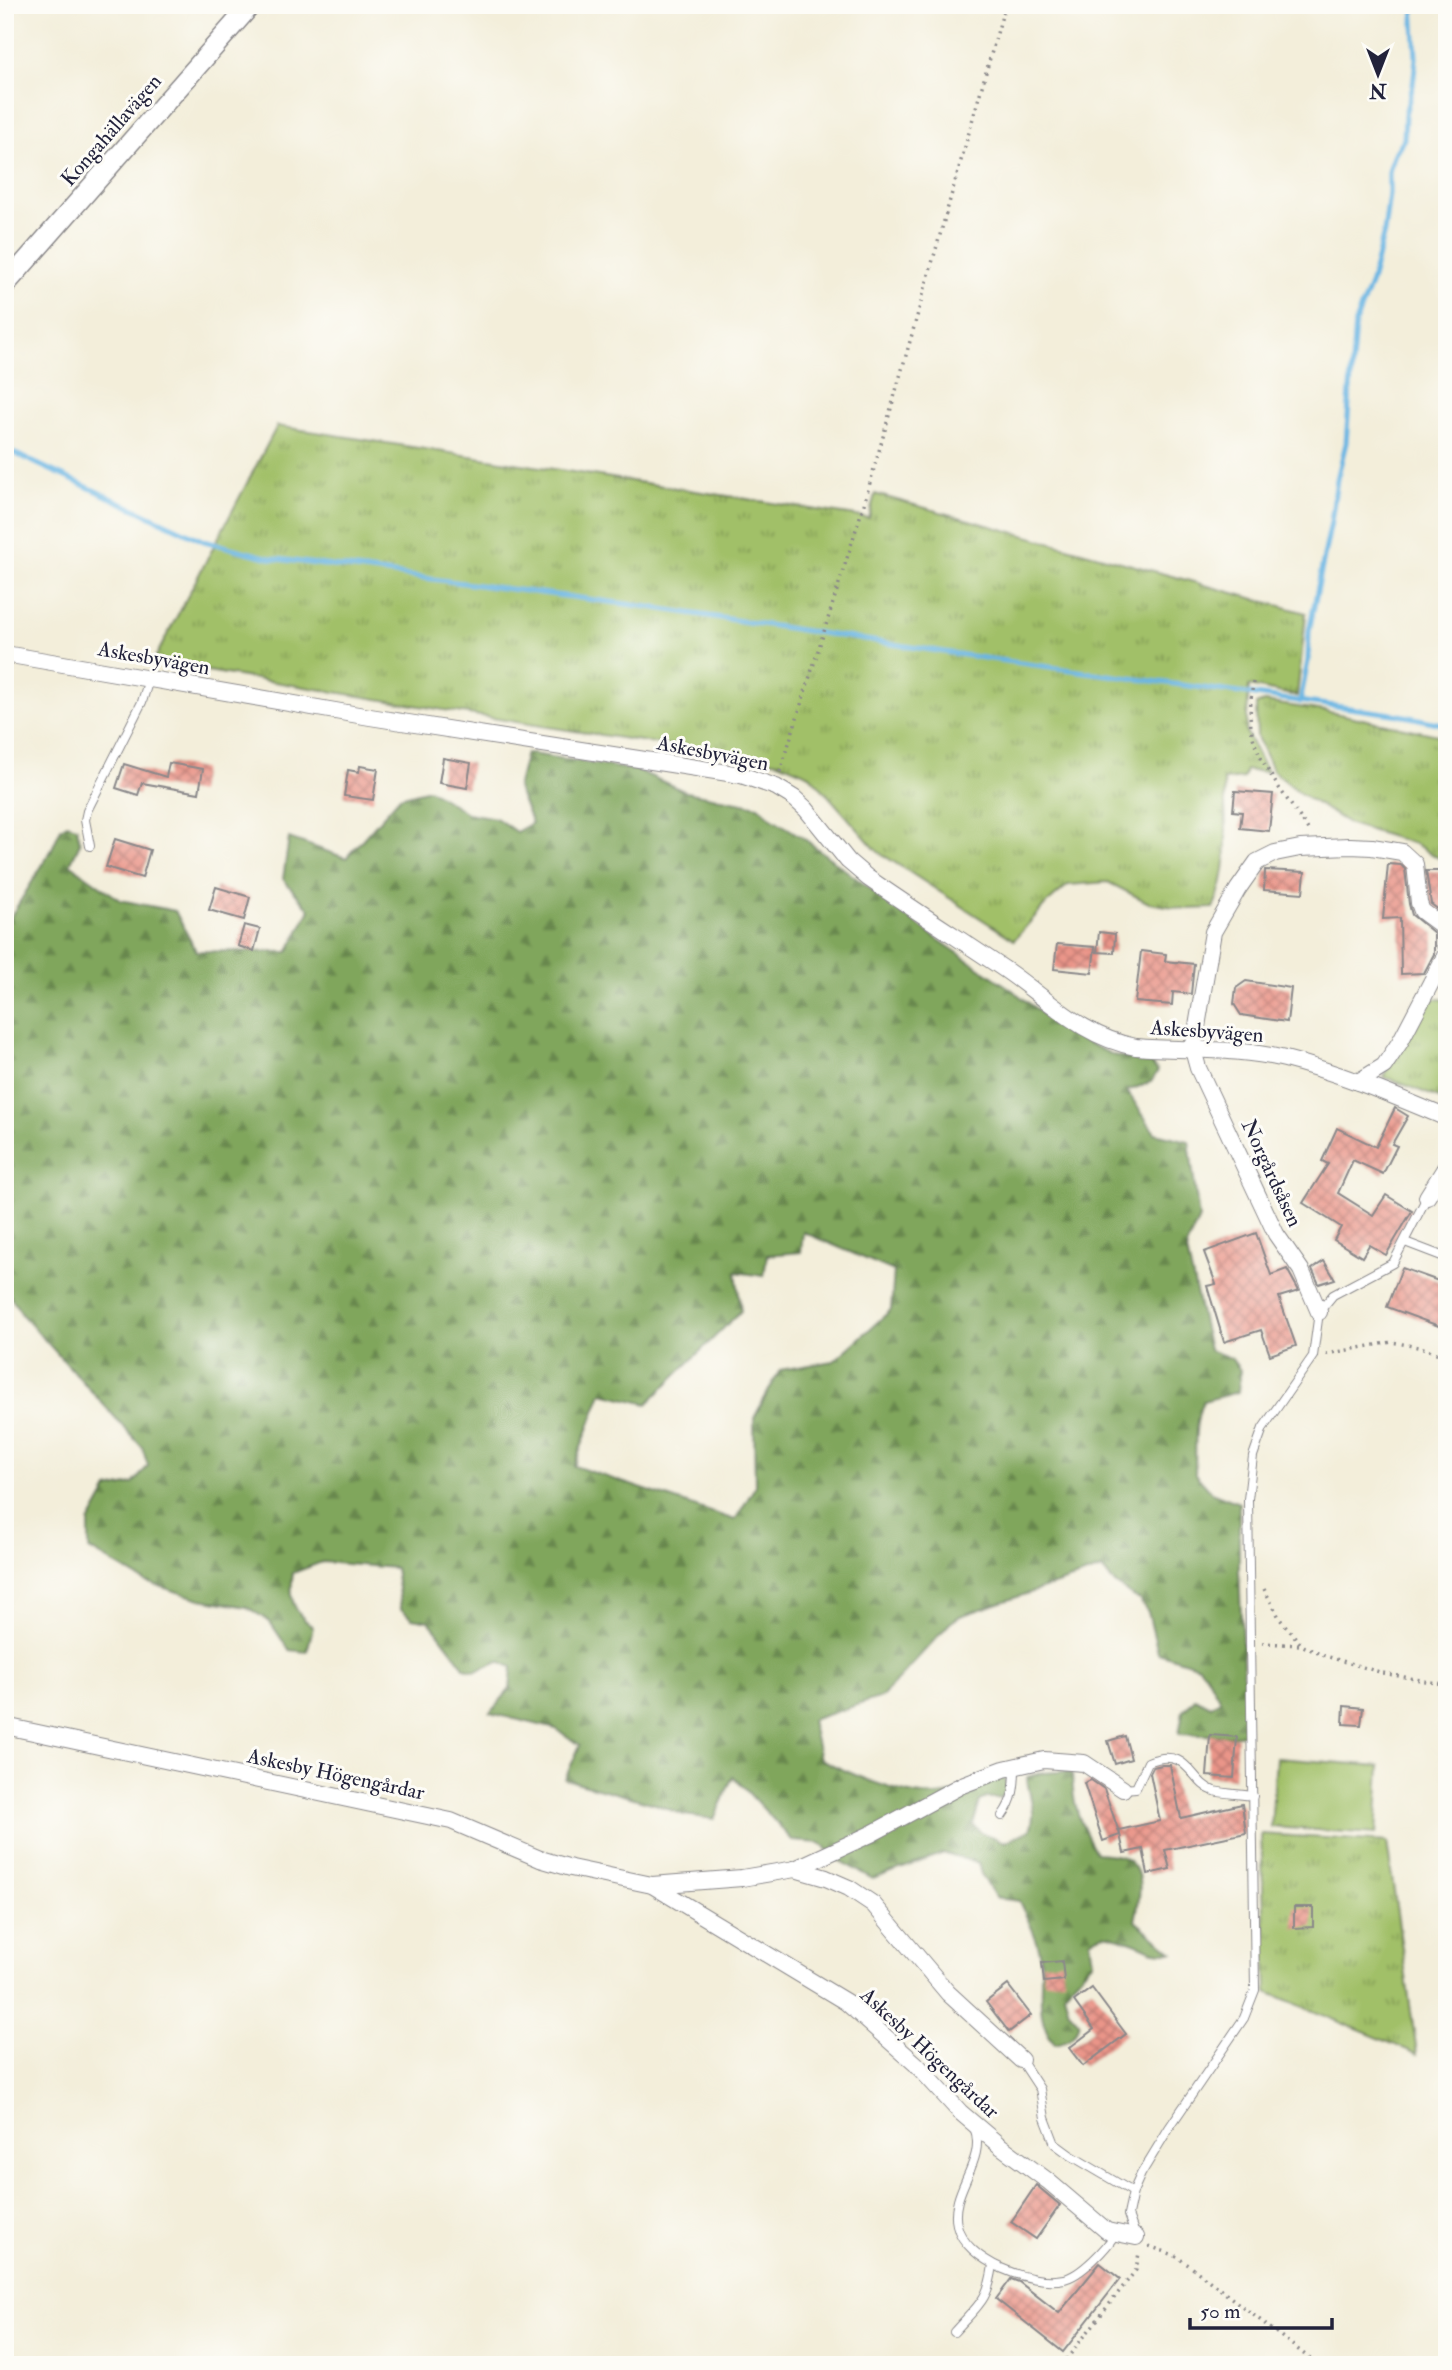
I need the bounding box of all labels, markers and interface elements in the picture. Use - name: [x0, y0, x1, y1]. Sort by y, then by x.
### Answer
- north arrow: [1344, 38, 1414, 108]
- street label: Kongahällavägen: [55, 68, 168, 192]
- text: N: [1369, 78, 1388, 102]
- street label: Askesbyvägen: [95, 635, 212, 682]
- street label: Askesbyvägen: [654, 729, 771, 778]
- street label: Askesbyvägen: [1149, 1014, 1265, 1049]
- street label: Norgårdsåsen: [1235, 1115, 1308, 1232]
- street label: Askesby Högengårdar: [244, 1742, 427, 1806]
- street label: Askesby Högengårdar: [854, 1981, 1005, 2125]
- scale bar: [1190, 2286, 1331, 2330]
- text: 50 m: [1200, 2298, 1241, 2325]

